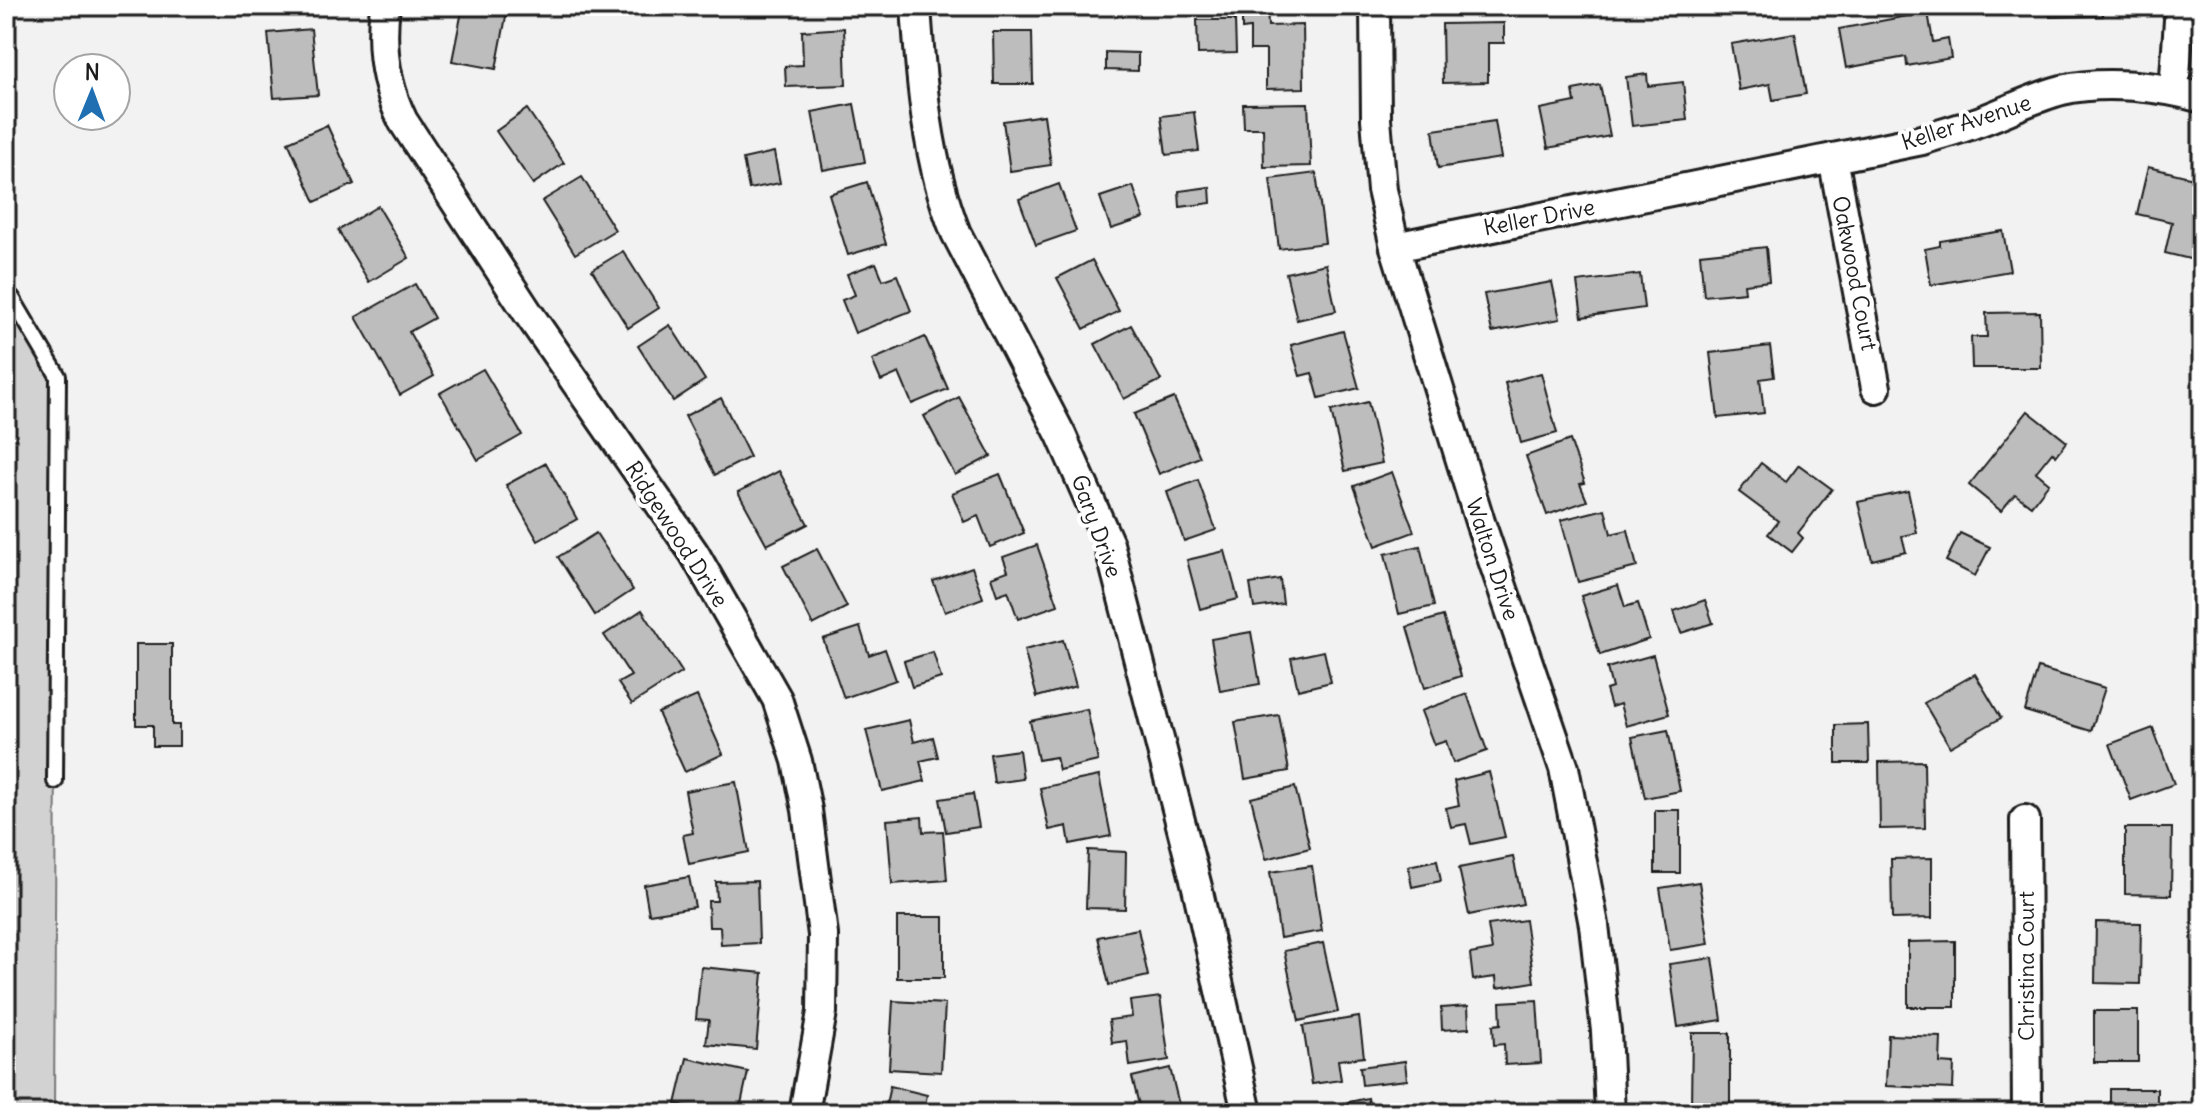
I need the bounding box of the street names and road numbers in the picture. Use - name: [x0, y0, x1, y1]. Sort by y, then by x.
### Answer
- street label: Keller Avenue: [1898, 88, 2034, 156]
- street label: Keller Drive: [1481, 192, 1597, 242]
- street label: Oakwood Court: [1826, 193, 1884, 353]
- street label: Ridgewood Drive: [619, 456, 735, 612]
- street label: Gary Drive: [1066, 471, 1128, 581]
- street label: Walton Drive: [1460, 494, 1526, 624]
- street label: Christina Court: [2012, 891, 2040, 1041]

